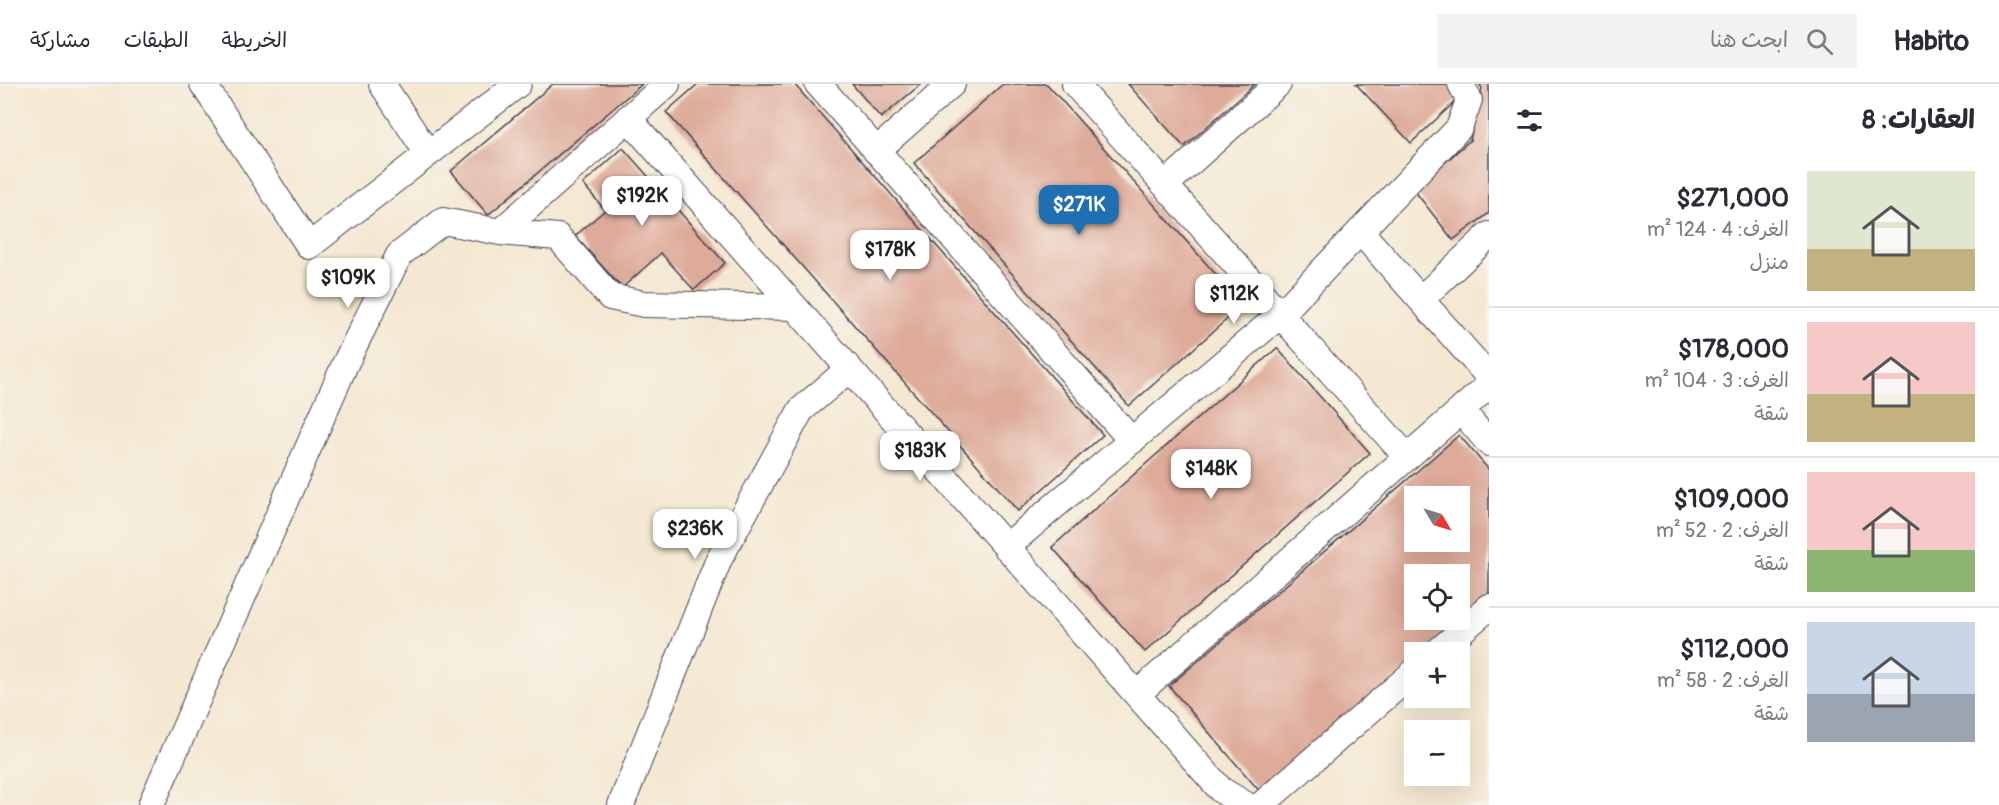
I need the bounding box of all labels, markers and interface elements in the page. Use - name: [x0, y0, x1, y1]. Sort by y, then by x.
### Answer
- search box: [1437, 14, 1857, 68]
- text: Habito: [1893, 24, 1969, 59]
- icon: search: [1803, 25, 1836, 58]
- text: ابحث هنا: [1710, 26, 1788, 54]
- text: مشاركة: [30, 27, 91, 54]
- text: الطبقات: [124, 27, 189, 54]
- text: الخريطة: [222, 27, 287, 54]
- icon: filters: [1513, 104, 1546, 137]
- text: العقارات: 8: [1862, 104, 1975, 136]
- pin: $192K: [600, 176, 684, 227]
- text: $271,000: [1677, 182, 1789, 214]
- text: $192K: [616, 183, 668, 208]
- pin: $271K: [1037, 185, 1121, 236]
- text: $271K: [1053, 192, 1105, 217]
- icon: home: [1855, 195, 1927, 267]
- text: الغرف: 4 · 124 m²: [1647, 217, 1789, 242]
- pin: $178K: [848, 230, 932, 281]
- text: $178K: [864, 237, 916, 262]
- text: منزل: [1750, 250, 1789, 275]
- pin: $109K: [306, 258, 390, 309]
- text: $109K: [321, 265, 375, 290]
- pin: $112K: [1192, 274, 1276, 325]
- text: $112K: [1209, 281, 1259, 306]
- text: $178,000: [1678, 333, 1789, 365]
- icon: home: [1855, 346, 1927, 418]
- text: الغرف: 3 · 104 m²: [1645, 368, 1789, 393]
- text: شقة: [1754, 401, 1789, 426]
- pin: $183K: [878, 431, 962, 482]
- text: $183K: [894, 438, 946, 463]
- pin: $148K: [1169, 449, 1253, 500]
- text: $148K: [1185, 456, 1237, 481]
- text: $109,000: [1674, 483, 1789, 515]
- north arrow: [1404, 486, 1470, 552]
- map controls: [1404, 486, 1470, 786]
- icon: home: [1855, 496, 1927, 568]
- pin: $236K: [653, 509, 737, 560]
- text: $236K: [667, 516, 723, 541]
- text: الغرف: 2 · 52 m²: [1656, 518, 1789, 543]
- text: شقة: [1754, 551, 1789, 576]
- button: locate: [1404, 564, 1470, 630]
- text: $112,000: [1680, 633, 1789, 665]
- button: +: [1404, 642, 1470, 708]
- icon: home: [1855, 646, 1927, 718]
- text: الغرف: 2 · 58 m²: [1657, 668, 1789, 693]
- text: شقة: [1754, 701, 1789, 726]
- button: −: [1404, 720, 1470, 786]

